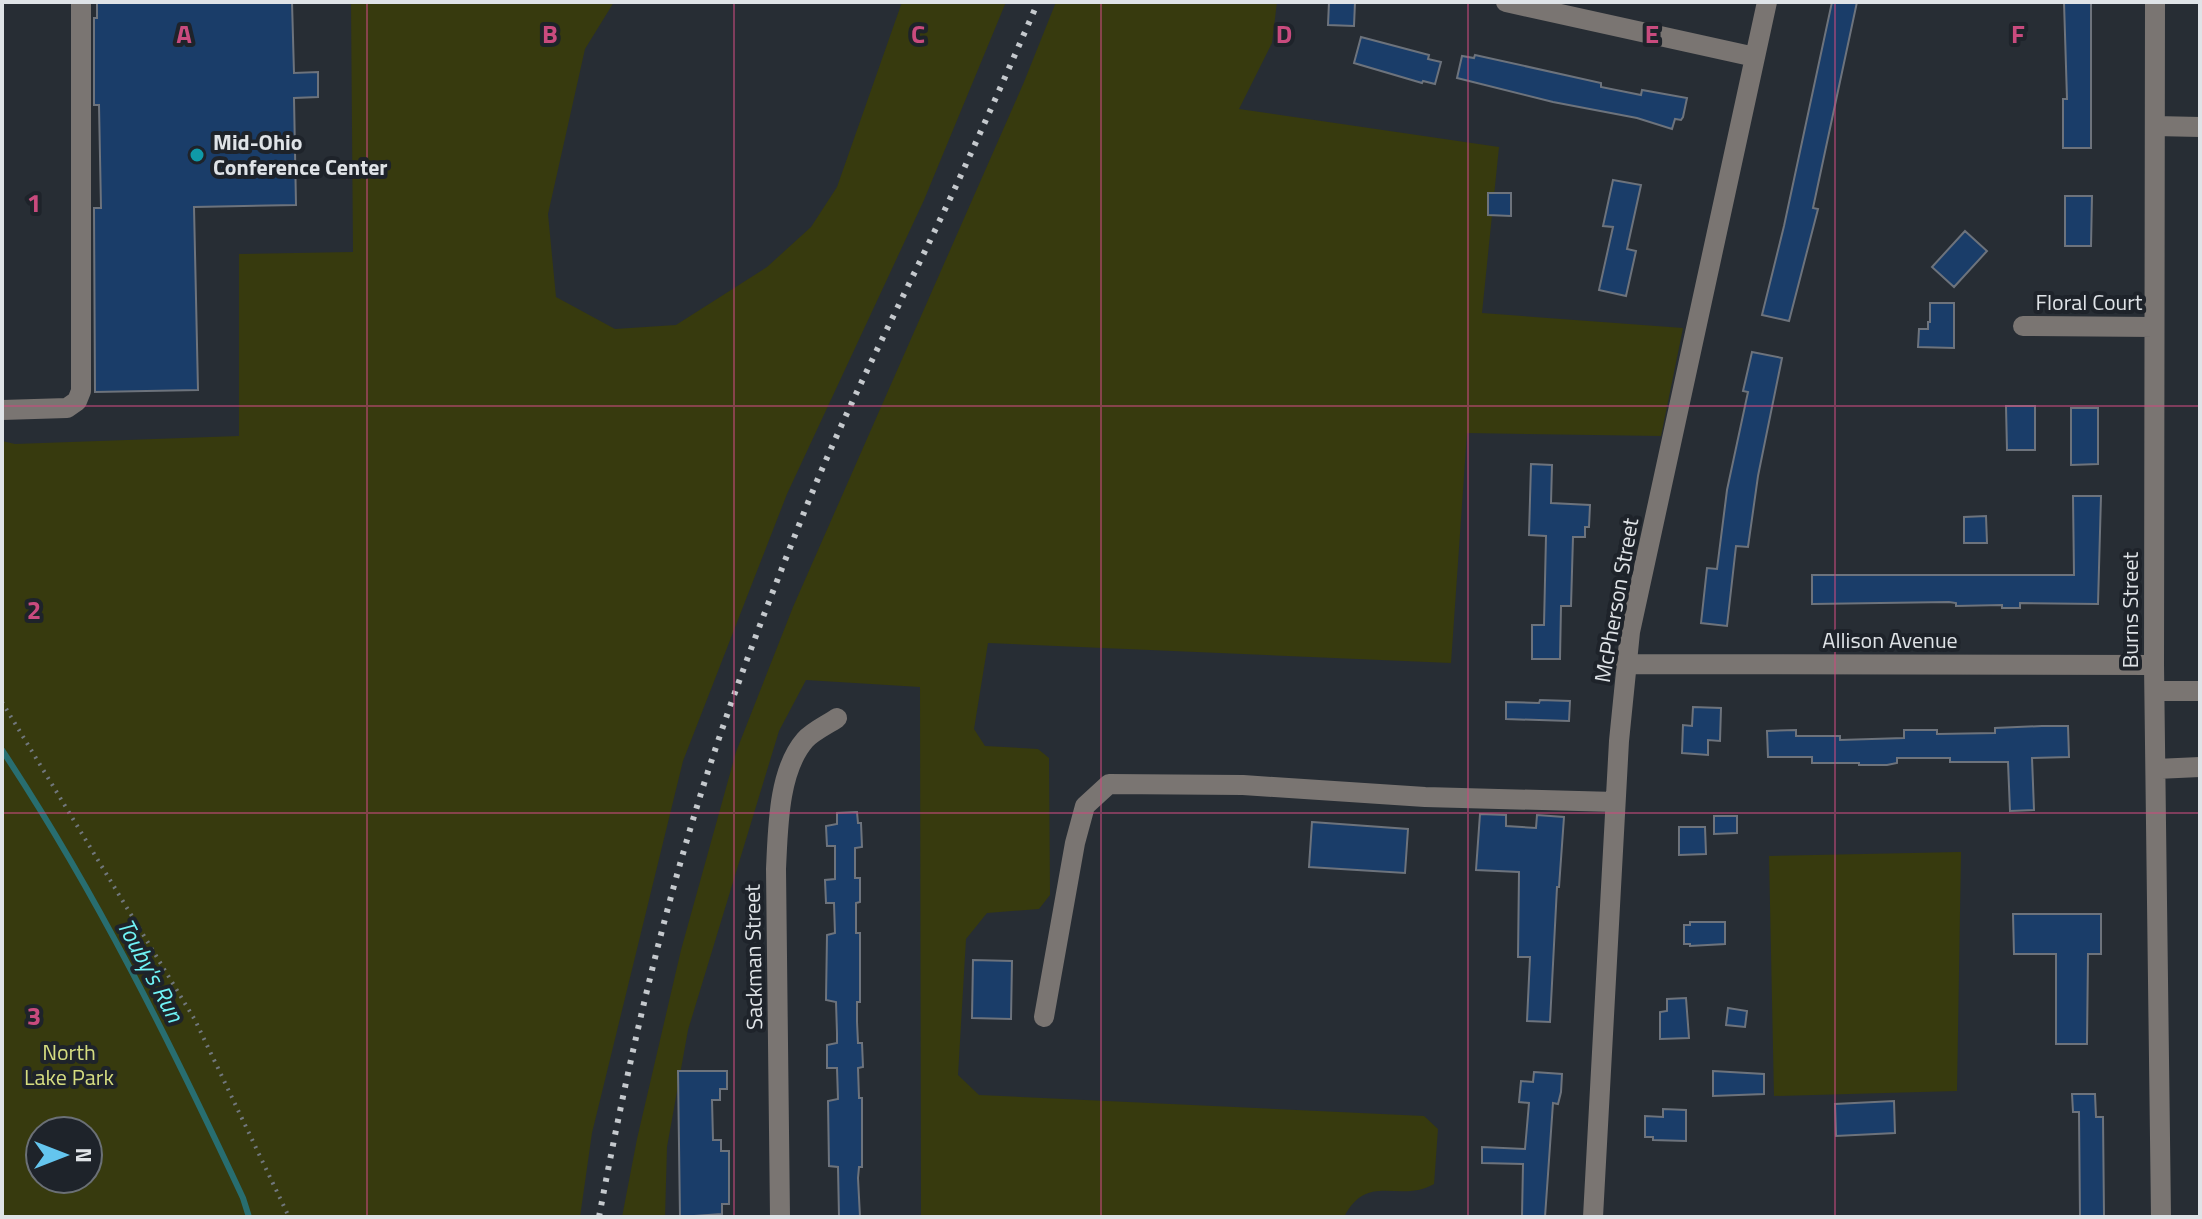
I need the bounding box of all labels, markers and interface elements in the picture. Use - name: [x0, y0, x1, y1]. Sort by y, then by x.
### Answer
- text: A: [176, 14, 192, 53]
- text: B: [542, 14, 558, 53]
- text: C: [911, 14, 925, 53]
- text: D: [1276, 14, 1292, 53]
- text: E: [1645, 14, 1659, 53]
- text: F: [2011, 14, 2025, 53]
- place label: Mid-Ohio Conference Center: [213, 125, 388, 184]
- marker: Mid-Ohio Conference Center: [188, 146, 206, 164]
- text: 1: [27, 183, 41, 222]
- street label: Floral Court: [2035, 285, 2143, 319]
- street label: McPherson Street: [1585, 515, 1647, 685]
- street label: Burns Street: [2113, 552, 2147, 668]
- text: 2: [27, 590, 41, 629]
- street label: Allison Avenue: [1822, 623, 1958, 657]
- street label: Sackman Street: [735, 884, 771, 1030]
- water label: Touby's Run: [109, 912, 194, 1029]
- text: 3: [27, 996, 41, 1035]
- park label: North Lake Park: [24, 1035, 114, 1094]
- north arrow: [24, 1115, 104, 1195]
- text: N: [67, 1147, 101, 1163]

